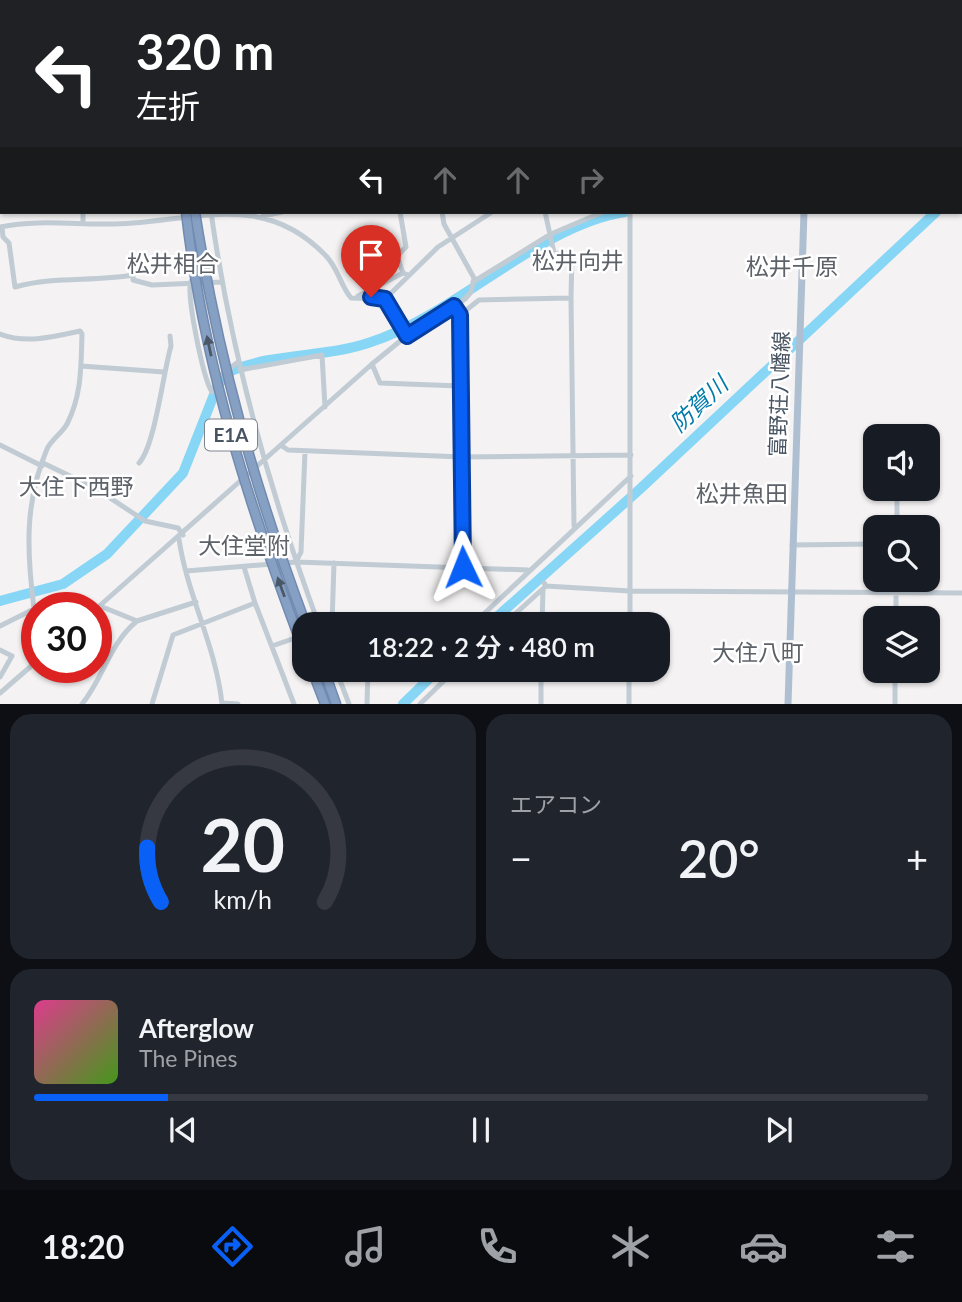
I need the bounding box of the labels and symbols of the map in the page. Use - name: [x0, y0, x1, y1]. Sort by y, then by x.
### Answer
- pin: [341, 225, 401, 297]
- district label: 松井向井: [532, 246, 624, 274]
- district label: 松井相合: [127, 249, 219, 277]
- district label: 松井千原: [746, 252, 838, 280]
- street label: 富野荘八幡線: [764, 331, 793, 457]
- one-way arrow: [204, 335, 215, 357]
- water label: 防賀川: [664, 367, 735, 437]
- road number: E1A: [205, 420, 257, 450]
- district label: 大住下西野: [19, 472, 134, 500]
- district label: 松井魚田: [696, 479, 788, 507]
- position arrow: [426, 530, 500, 604]
- district label: 大住堂附: [198, 531, 290, 559]
- one-way arrow: [275, 576, 286, 597]
- speed limit sign: 30: [21, 592, 112, 683]
- district label: 大住八町: [712, 638, 804, 666]

